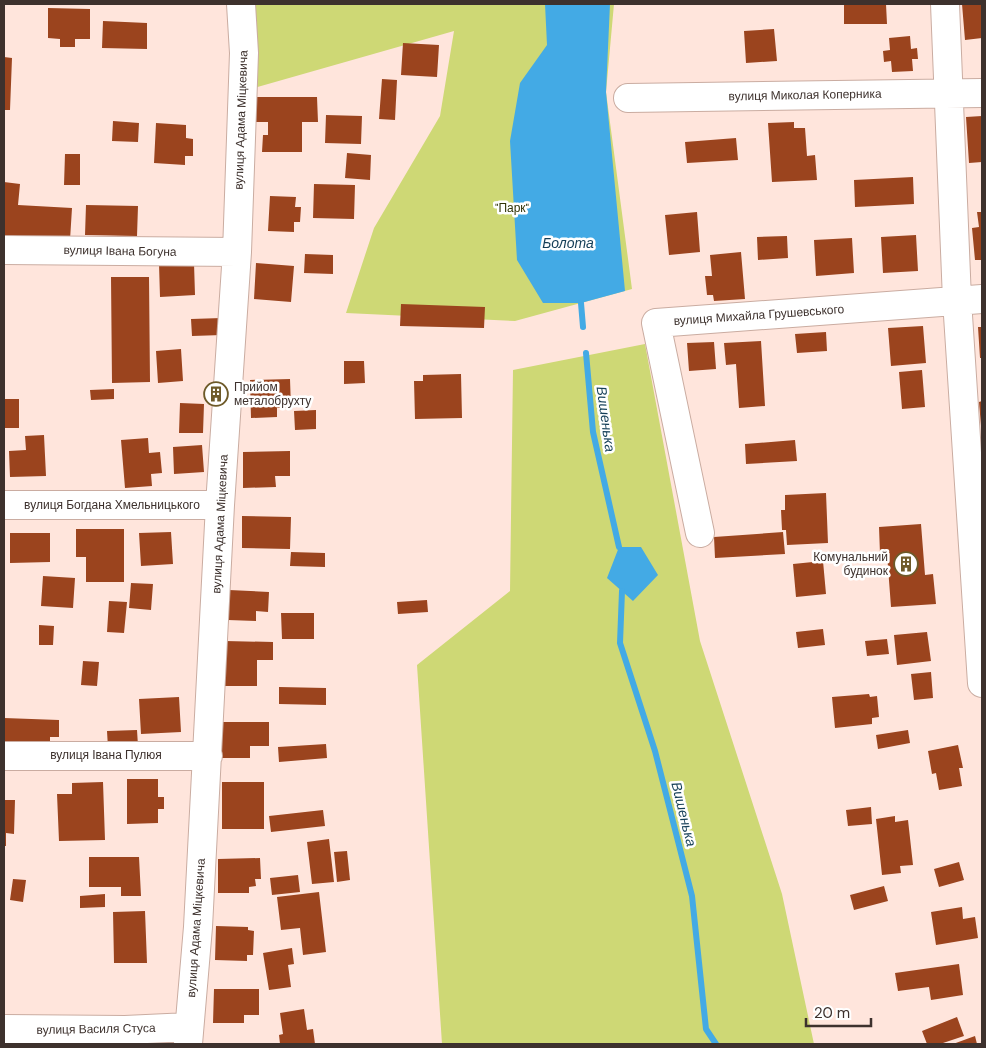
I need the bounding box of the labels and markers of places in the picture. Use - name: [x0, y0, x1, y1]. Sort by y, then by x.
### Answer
- place label: Прийом металобрухту: [234, 379, 311, 409]
- building icon: Прийом металобрухту: [203, 381, 229, 407]
- place label: Комунальний будинок: [813, 549, 889, 579]
- building icon: Комунальний будинок: [893, 551, 919, 577]

